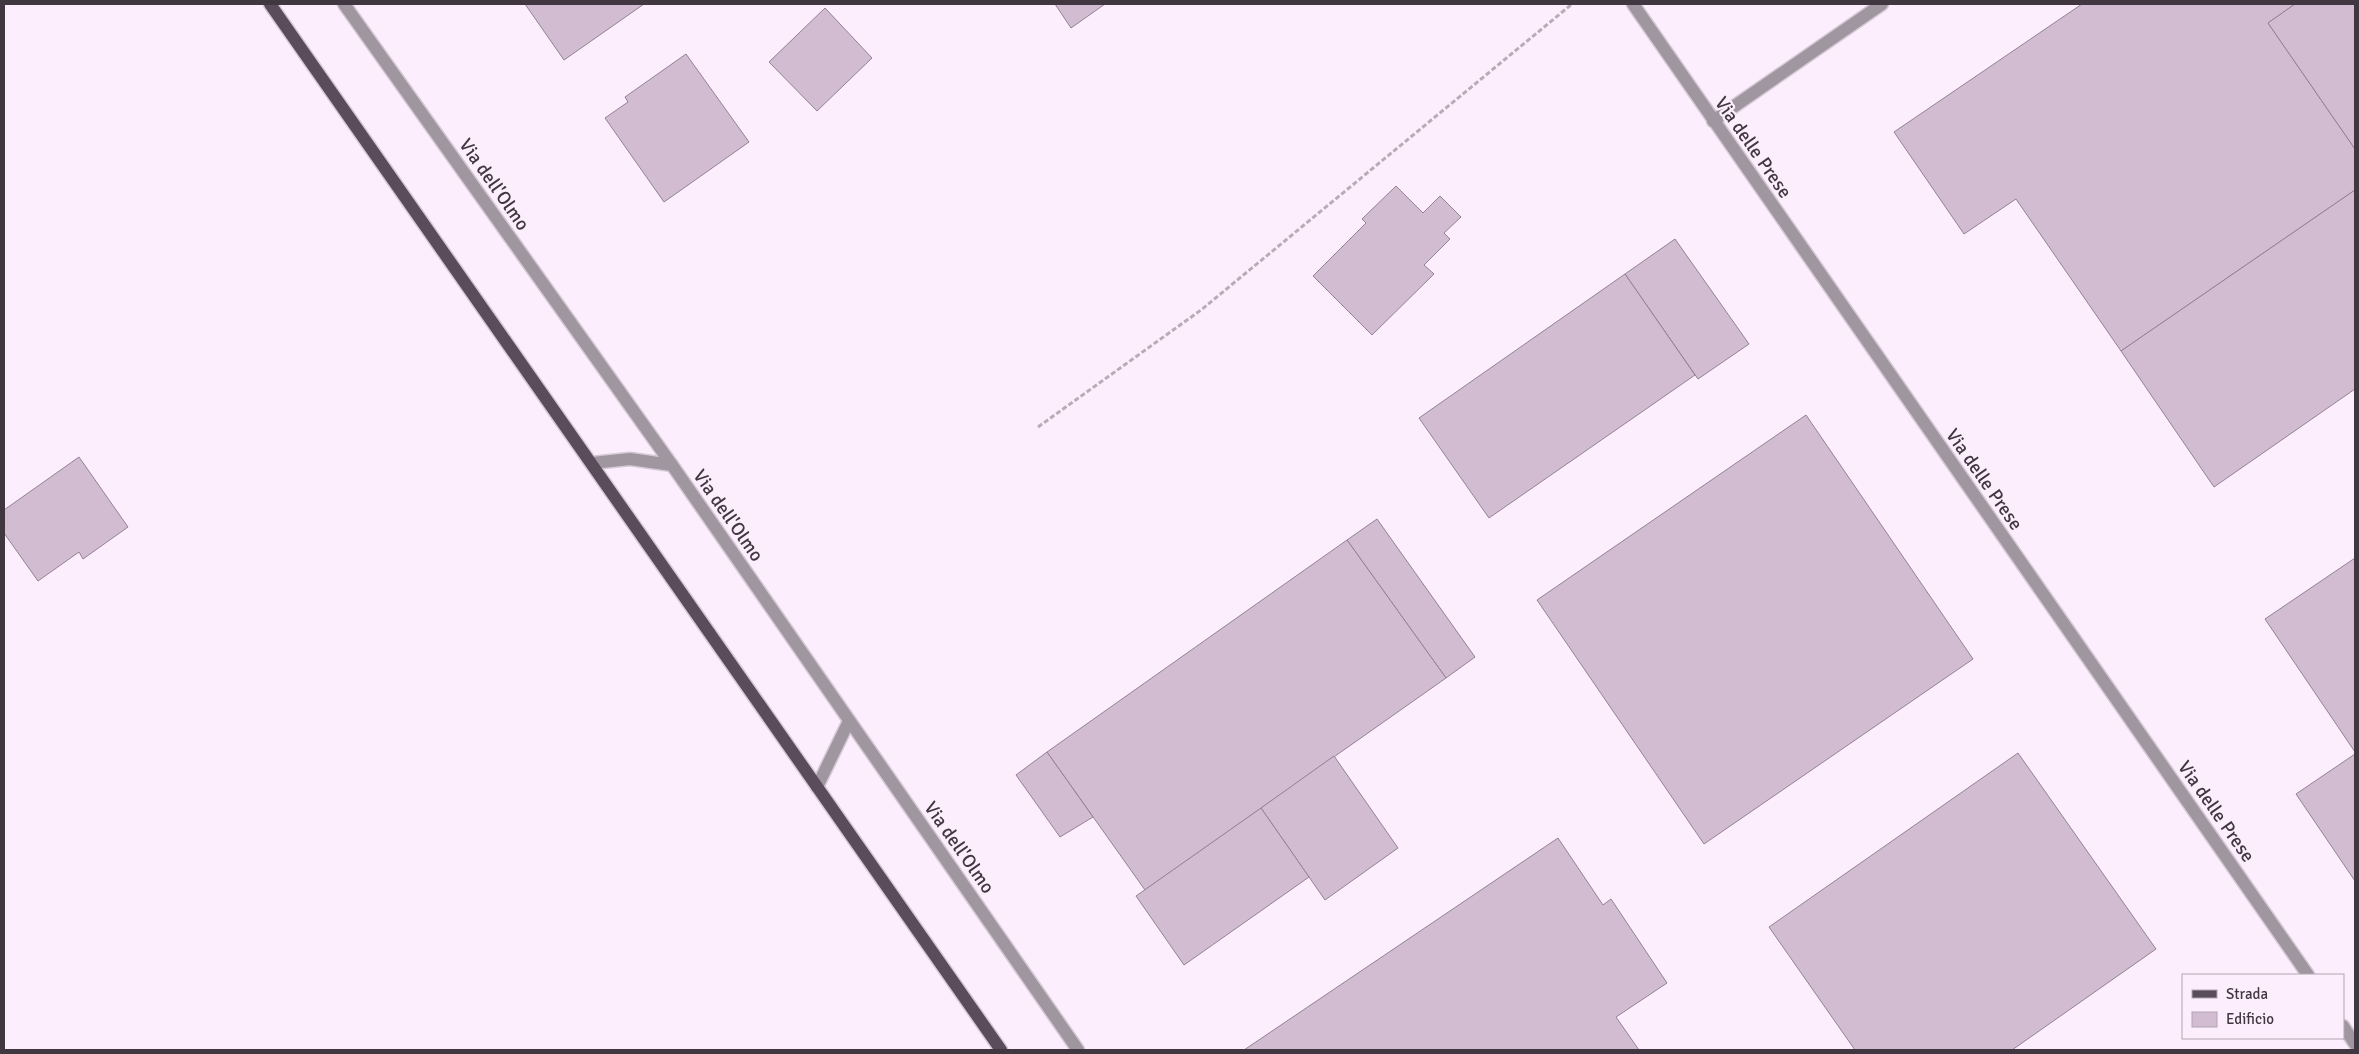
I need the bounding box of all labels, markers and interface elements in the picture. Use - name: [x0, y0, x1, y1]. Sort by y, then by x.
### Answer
- street label: Via delle Prese: [1709, 92, 1797, 203]
- street label: Via dell'Olmo: [454, 134, 535, 235]
- street label: Via delle Prese: [1940, 424, 2028, 535]
- street label: Via dell'Olmo: [688, 465, 769, 566]
- street label: Via delle Prese: [2172, 756, 2260, 867]
- street label: Via dell'Olmo: [919, 797, 1000, 898]
- legend: [2182, 974, 2344, 1039]
- text: Strada: [2226, 985, 2268, 1003]
- text: Edificio: [2226, 1010, 2274, 1028]

